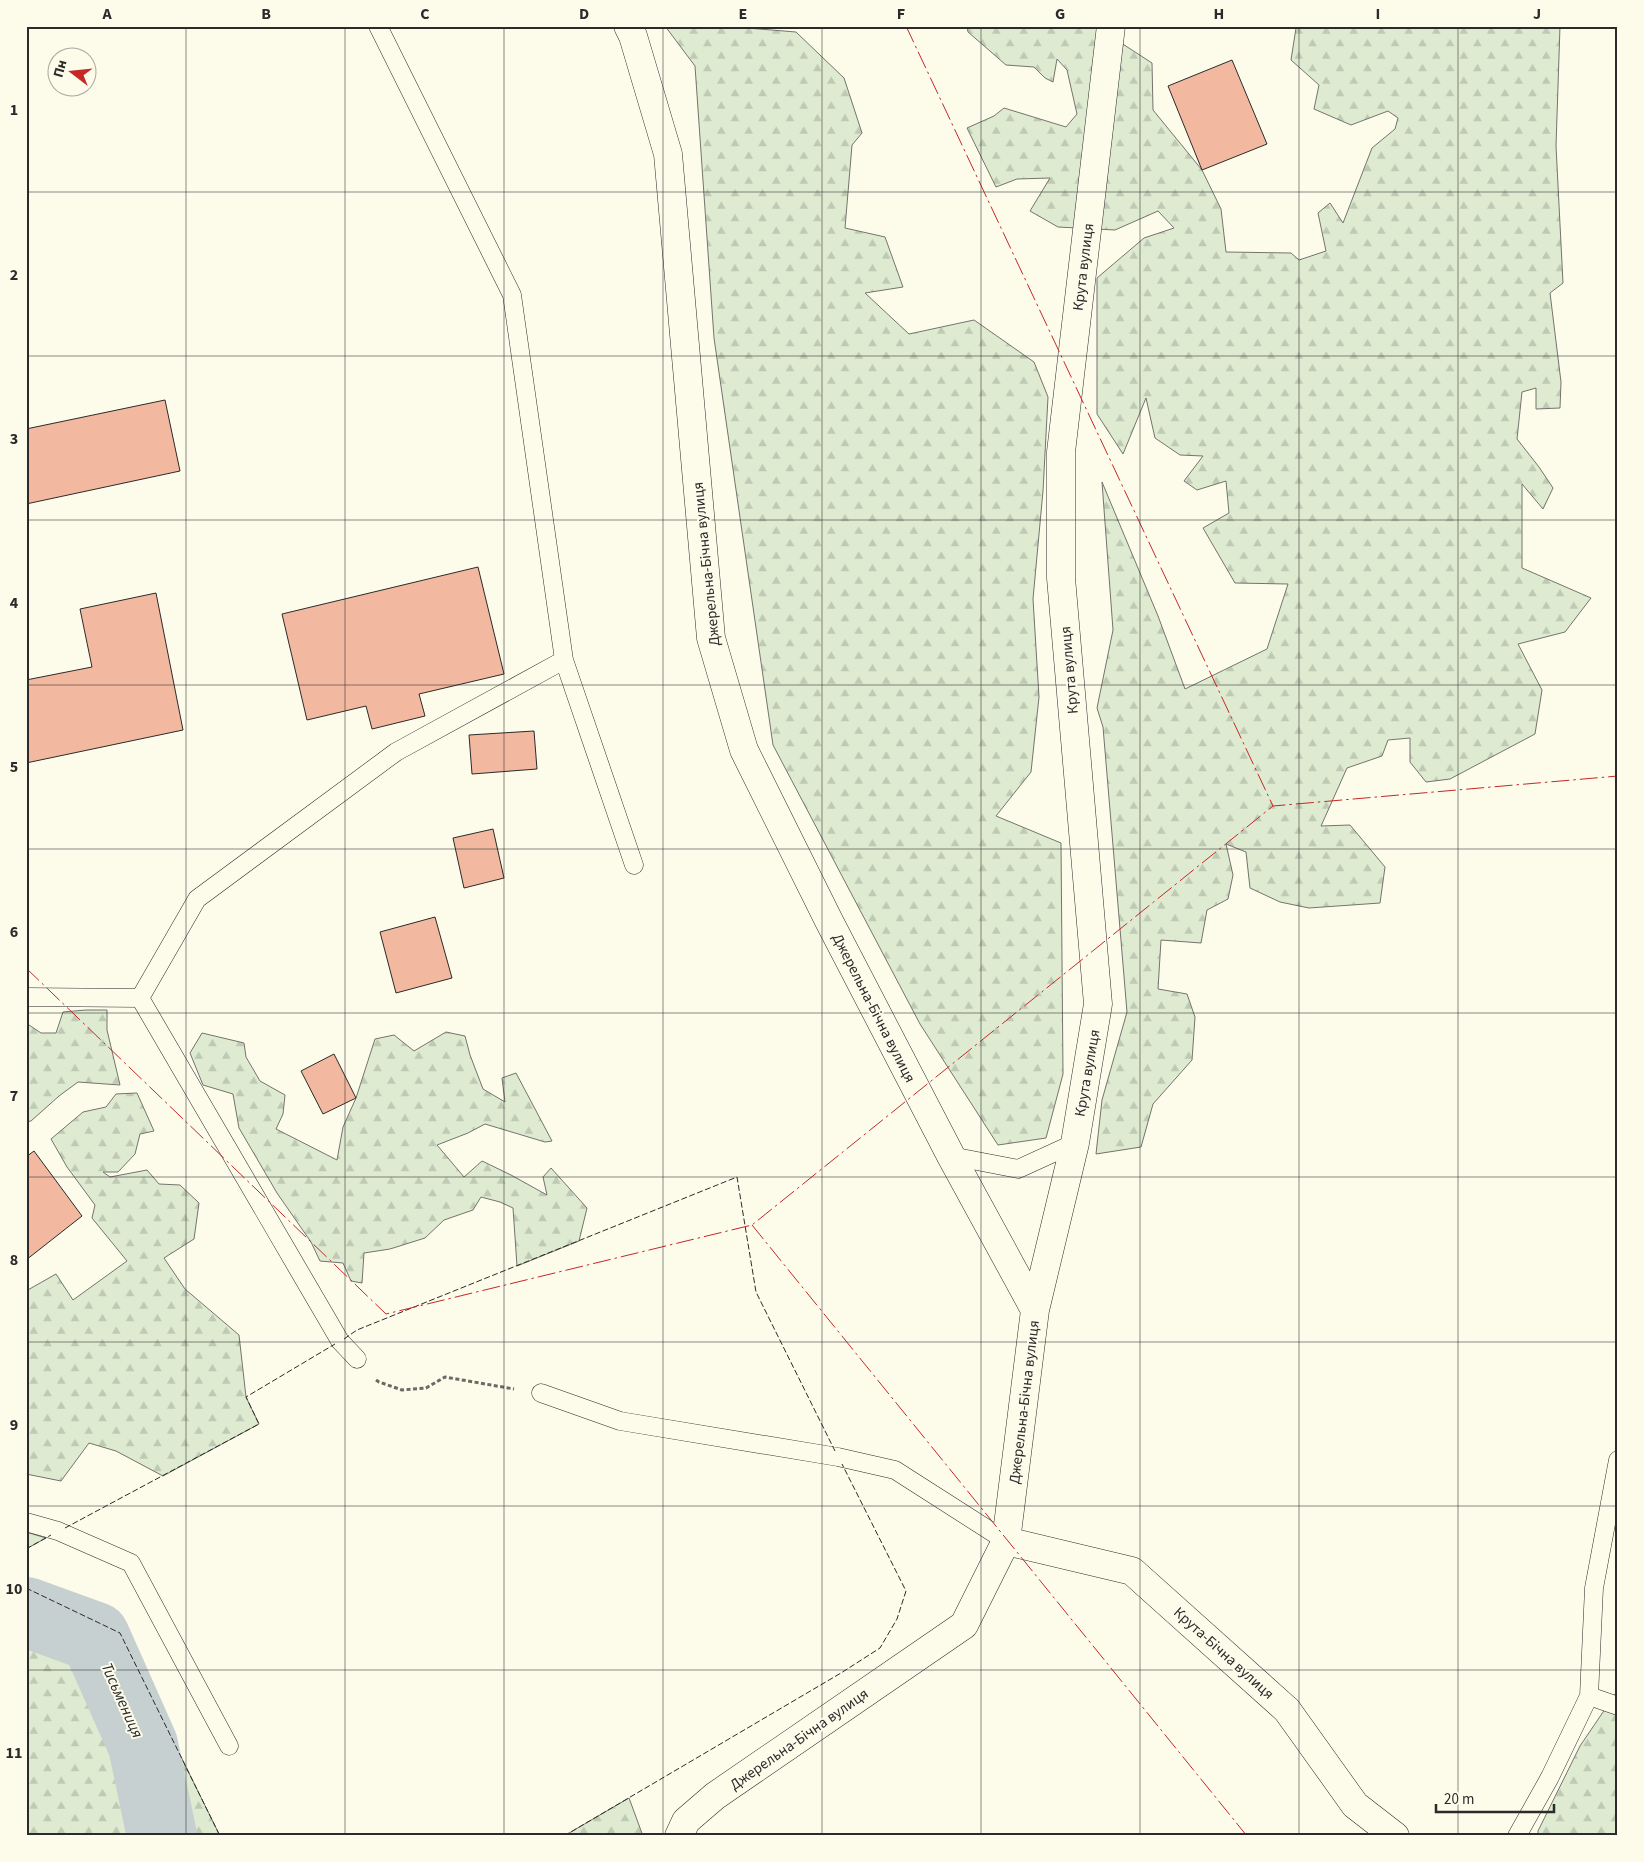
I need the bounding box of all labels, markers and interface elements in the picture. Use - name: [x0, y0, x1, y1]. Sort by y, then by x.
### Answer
- text: A: [101, 3, 112, 25]
- text: B: [261, 3, 271, 25]
- text: C: [420, 3, 430, 25]
- text: D: [579, 3, 589, 25]
- text: E: [739, 3, 747, 25]
- text: F: [897, 3, 905, 25]
- text: G: [1055, 3, 1065, 25]
- text: H: [1214, 3, 1224, 25]
- text: I: [1376, 3, 1380, 25]
- text: J: [1533, 3, 1541, 25]
- north arrow: [48, 48, 98, 98]
- text: Пн: [48, 58, 72, 80]
- text: 1: [10, 99, 18, 121]
- street label: Крута вулиця: [1068, 222, 1099, 312]
- text: 2: [10, 264, 18, 286]
- text: 3: [10, 428, 18, 450]
- street label: Джерельна-Бічна вулиця: [687, 481, 726, 647]
- text: 4: [10, 592, 19, 614]
- street label: Крута вулиця: [1055, 625, 1084, 715]
- text: 5: [10, 756, 18, 778]
- text: 6: [10, 921, 18, 943]
- street label: Джерельна-Бічна вулиця: [827, 930, 920, 1086]
- street label: Крута вулиця: [1070, 1028, 1105, 1118]
- text: 7: [10, 1085, 18, 1107]
- text: 8: [10, 1249, 18, 1271]
- street label: Джерельна-Бічна вулиця: [1004, 1319, 1045, 1485]
- text: 9: [10, 1414, 18, 1436]
- text: 10: [6, 1578, 22, 1600]
- street label: Крута-Бічна вулиця: [1169, 1602, 1279, 1704]
- water label: Тисьмениця: [96, 1659, 149, 1742]
- street label: Джерельна-Бічна вулиця: [726, 1684, 873, 1795]
- text: 11: [6, 1742, 22, 1764]
- scale bar: [1436, 1782, 1554, 1814]
- text: 20 m: [1444, 1789, 1474, 1810]

